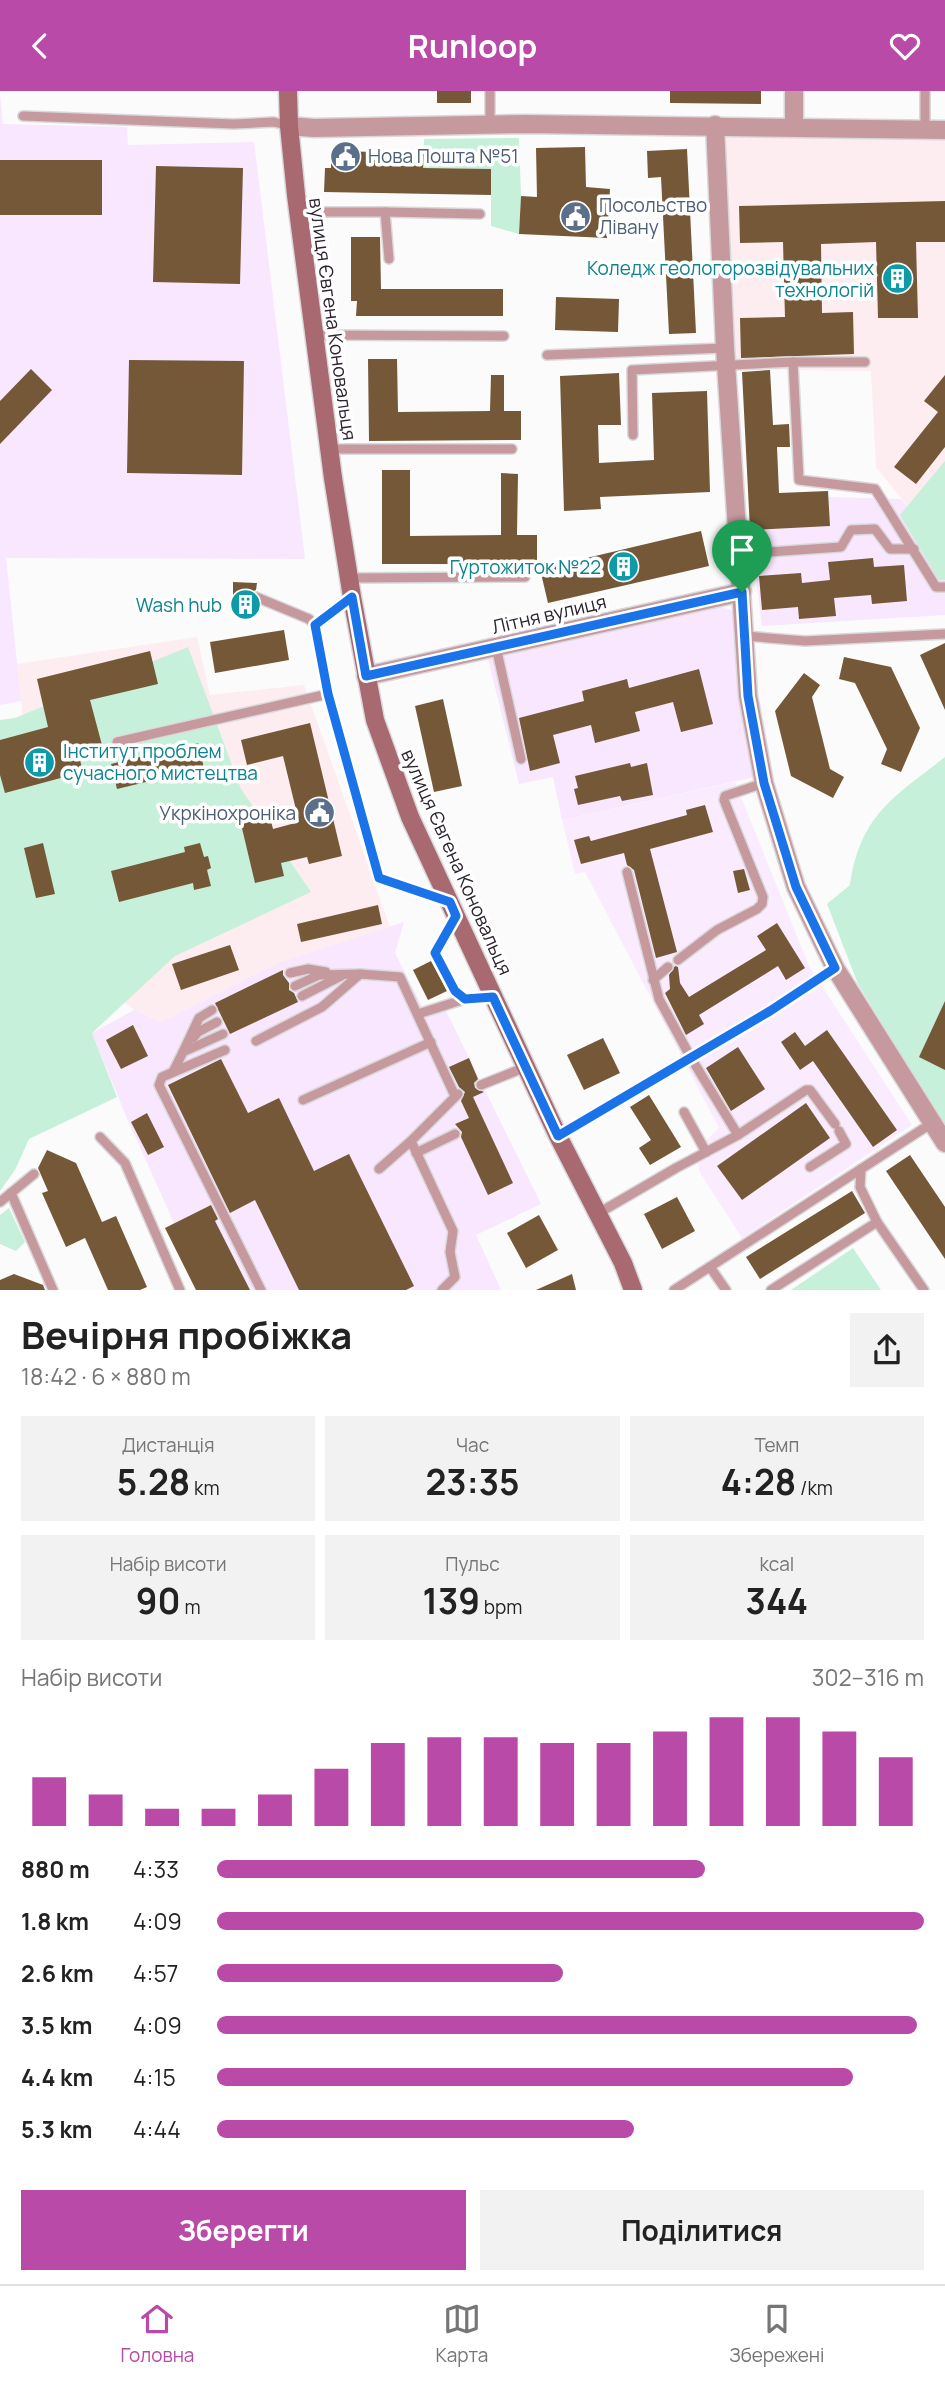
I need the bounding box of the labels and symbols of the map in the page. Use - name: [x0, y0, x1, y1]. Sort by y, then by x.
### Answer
- public building icon: Нова Пошта №51: [328, 139, 362, 173]
- place label: Нова Пошта №51: [368, 143, 519, 169]
- place label: Посольство Лівану: [599, 192, 707, 240]
- street label: вулиця Євгена Коновальця: [303, 196, 363, 442]
- public building icon: Посольство Лівану: [559, 199, 593, 233]
- place label: Коледж геологорозвідувальних технологій: [587, 255, 874, 303]
- building icon: Коледж геологорозвідувальних технологій: [880, 262, 914, 296]
- pin: [712, 520, 772, 592]
- building icon: Гуртожиток №22: [607, 550, 641, 584]
- place label: Гуртожиток №22: [450, 554, 601, 580]
- building icon: Wash hub: [228, 588, 262, 622]
- street label: Літня вулиця: [489, 588, 609, 640]
- place label: Wash hub: [136, 592, 222, 618]
- place label: Інститут проблем сучасного мистецтва: [63, 738, 258, 786]
- building icon: Інститут проблем сучасного мистецтва: [23, 745, 57, 779]
- street label: вулиця Євгена Коновальця: [395, 745, 519, 979]
- public building icon: Укркінохроніка: [302, 796, 336, 830]
- place label: Укркінохроніка: [159, 800, 296, 826]

